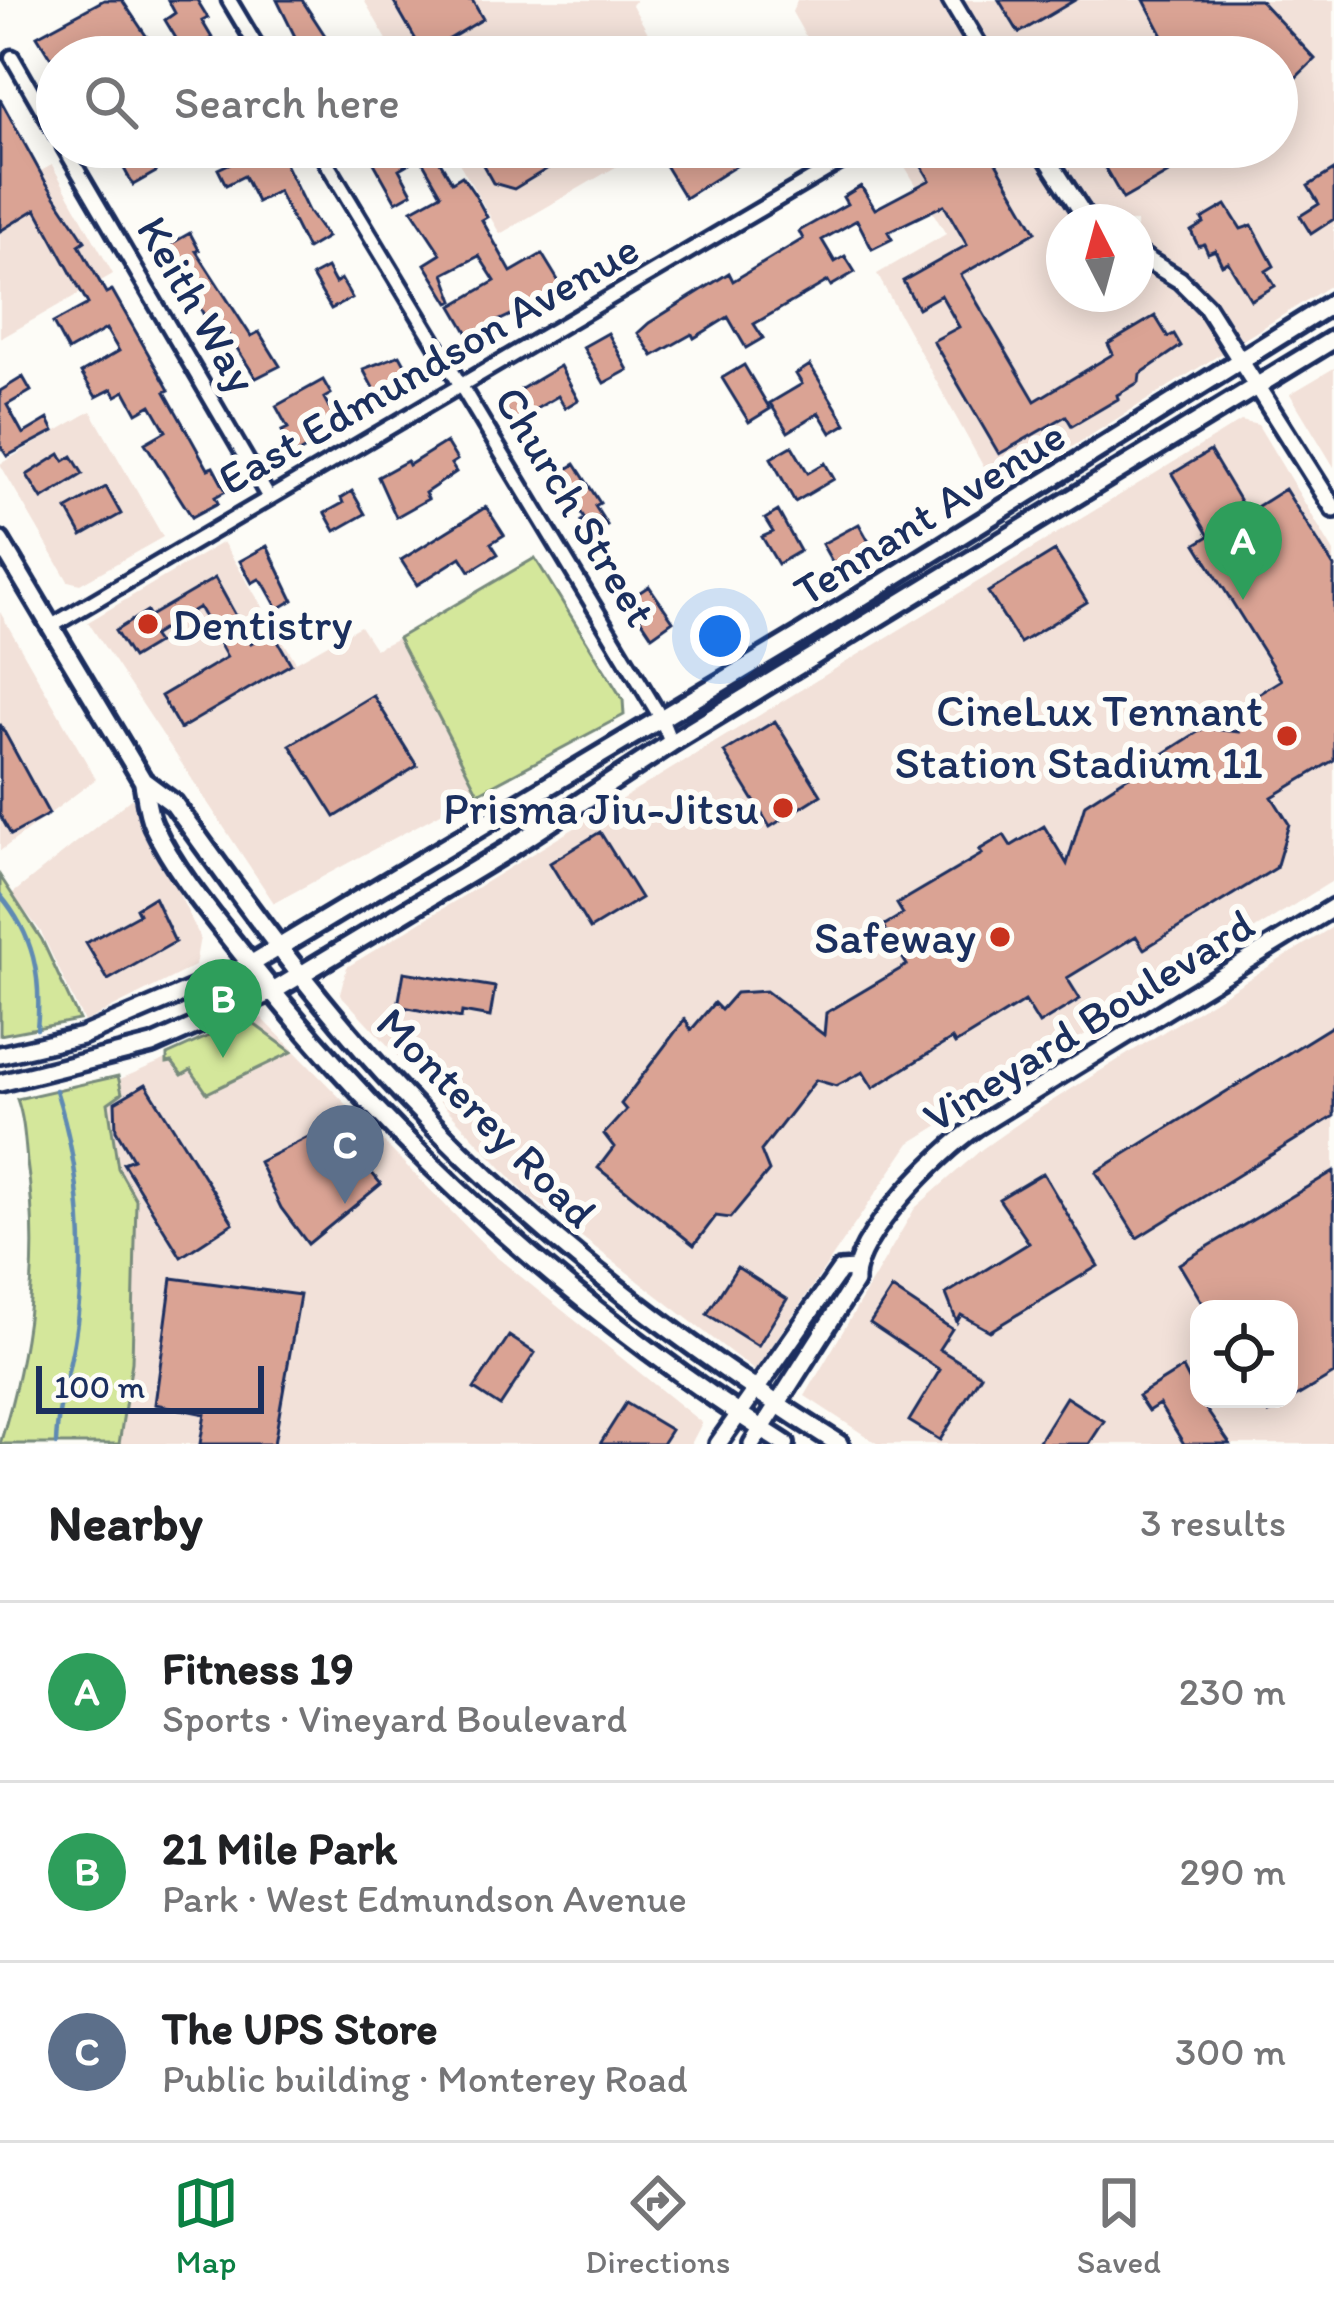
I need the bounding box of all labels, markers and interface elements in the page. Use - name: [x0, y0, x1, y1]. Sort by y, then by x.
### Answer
- search box: [36, 36, 1298, 168]
- icon: search: [78, 69, 144, 135]
- text: Search here: [174, 75, 400, 129]
- north arrow: [1046, 204, 1154, 312]
- street label: Keith Way: [126, 206, 270, 402]
- street label: East Edmundson Avenue: [208, 221, 648, 505]
- street label: Church Street: [483, 376, 669, 636]
- street label: Tennant Avenue: [783, 407, 1075, 617]
- pin: A: [1204, 501, 1282, 600]
- place label: Dentistry: [172, 597, 352, 651]
- your location: [690, 606, 750, 666]
- marker: Dentistry: [135, 611, 161, 637]
- place label: CineLux Tennant Station Stadium 11: [894, 683, 1263, 789]
- marker: CineLux Tennant Station Stadium 11: [1274, 723, 1300, 749]
- place label: Prisma Jiu-Jitsu: [443, 781, 759, 835]
- marker: Prisma Jiu-Jitsu: [770, 795, 796, 821]
- street label: Vineyard Boulevard: [913, 897, 1263, 1143]
- place label: Safeway: [814, 910, 976, 964]
- marker: Safeway: [987, 924, 1013, 950]
- pin: B: [184, 959, 262, 1058]
- street label: Monterey Road: [366, 996, 608, 1238]
- pin: C: [306, 1105, 384, 1204]
- map controls: [1190, 1300, 1298, 1408]
- button: locate: [1190, 1300, 1298, 1408]
- scale bar: [36, 1360, 264, 1413]
- text: 100 m: [54, 1367, 145, 1406]
- text: Nearby: [48, 1492, 203, 1553]
- text: 3 results: [1140, 1499, 1286, 1546]
- text: Fitness 19: [162, 1641, 354, 1695]
- text: A: [75, 1668, 99, 1715]
- text: 230 m: [1179, 1668, 1286, 1715]
- text: Sports · Vineyard Boulevard: [162, 1695, 627, 1742]
- text: 21 Mile Park: [162, 1821, 397, 1875]
- text: B: [74, 1848, 100, 1895]
- text: 290 m: [1179, 1848, 1286, 1895]
- text: Park · West Edmundson Avenue: [162, 1875, 687, 1922]
- text: The UPS Store: [162, 2001, 438, 2055]
- text: C: [74, 2028, 100, 2075]
- text: 300 m: [1175, 2028, 1286, 2075]
- text: Public building · Monterey Road: [162, 2055, 688, 2102]
- tab: Map: [173, 2170, 239, 2281]
- tab: Directions: [585, 2170, 730, 2281]
- tab: Saved: [1077, 2170, 1161, 2281]

